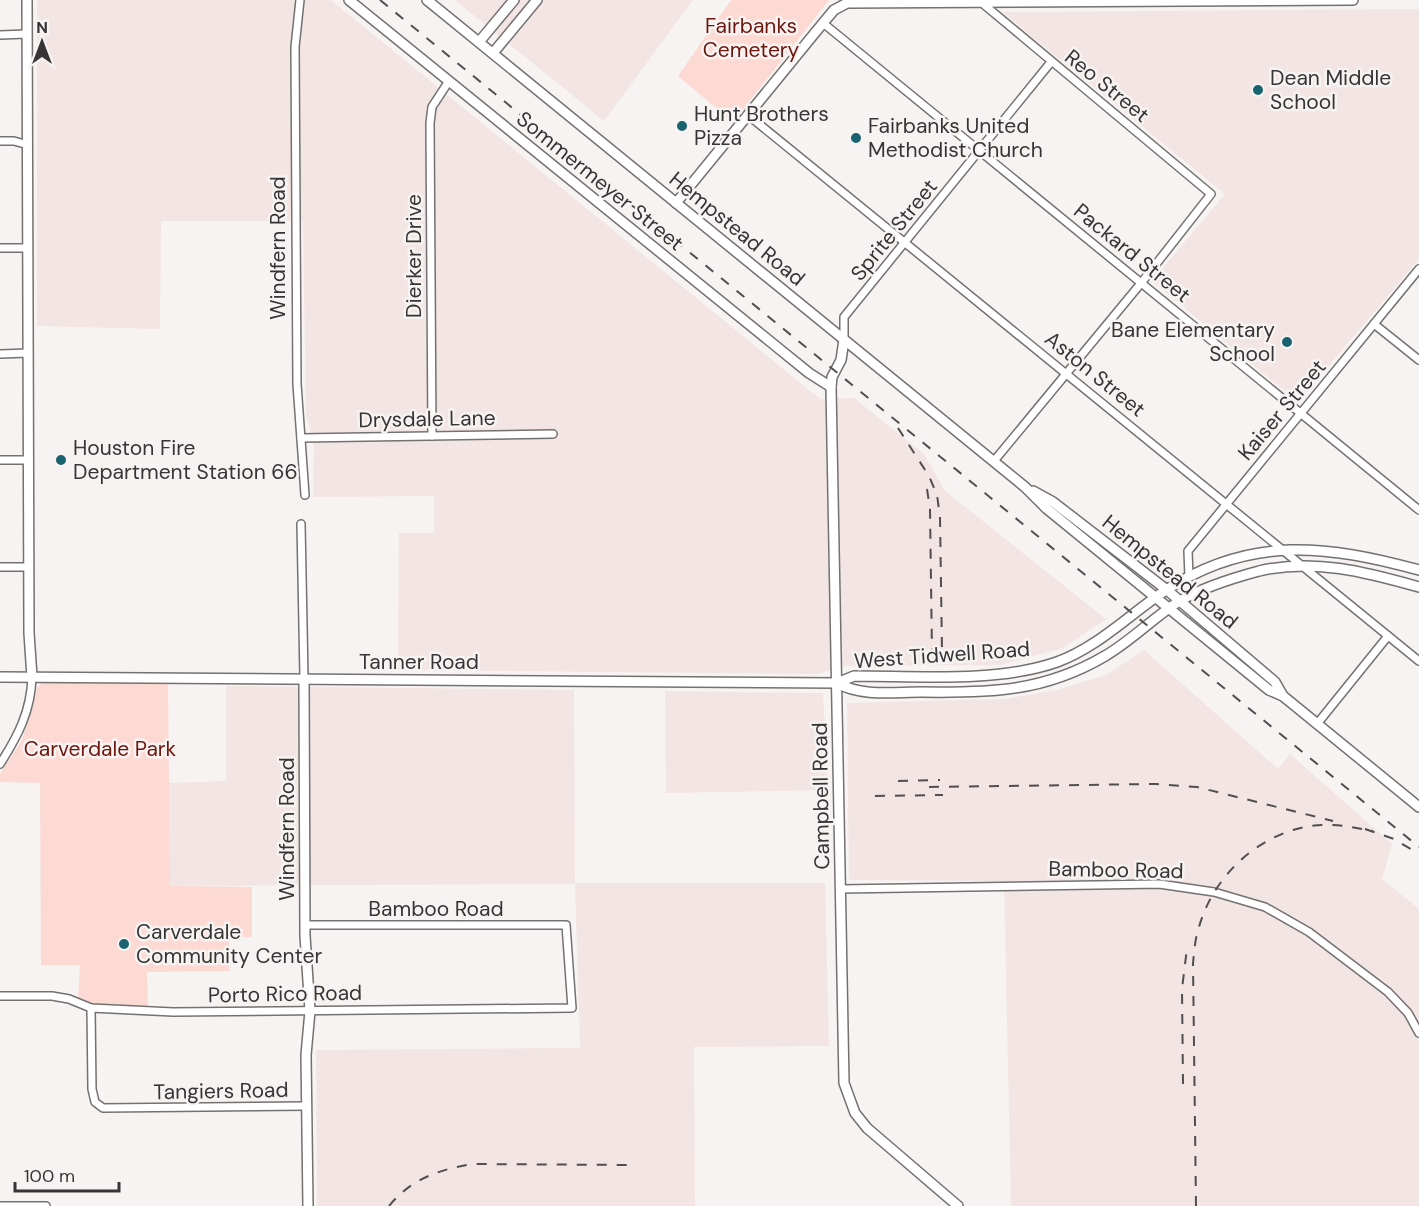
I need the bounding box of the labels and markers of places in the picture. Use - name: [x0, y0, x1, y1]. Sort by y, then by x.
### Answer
- place label: Dean Middle School: [1270, 64, 1391, 116]
- marker: Dean Middle School: [1251, 83, 1265, 97]
- place label: Hunt Brothers Pizza: [694, 100, 829, 152]
- place label: Fairbanks United Methodist Church: [868, 112, 1043, 164]
- marker: Hunt Brothers Pizza: [675, 119, 689, 133]
- marker: Fairbanks United Methodist Church: [849, 131, 863, 145]
- place label: Bane Elementary School: [1111, 316, 1275, 368]
- marker: Bane Elementary School: [1280, 335, 1294, 349]
- place label: Houston Fire Department Station 66: [73, 434, 298, 486]
- marker: Houston Fire Department Station 66: [54, 453, 68, 467]
- place label: Carverdale Community Center: [136, 918, 322, 970]
- marker: Carverdale Community Center: [117, 937, 131, 951]

